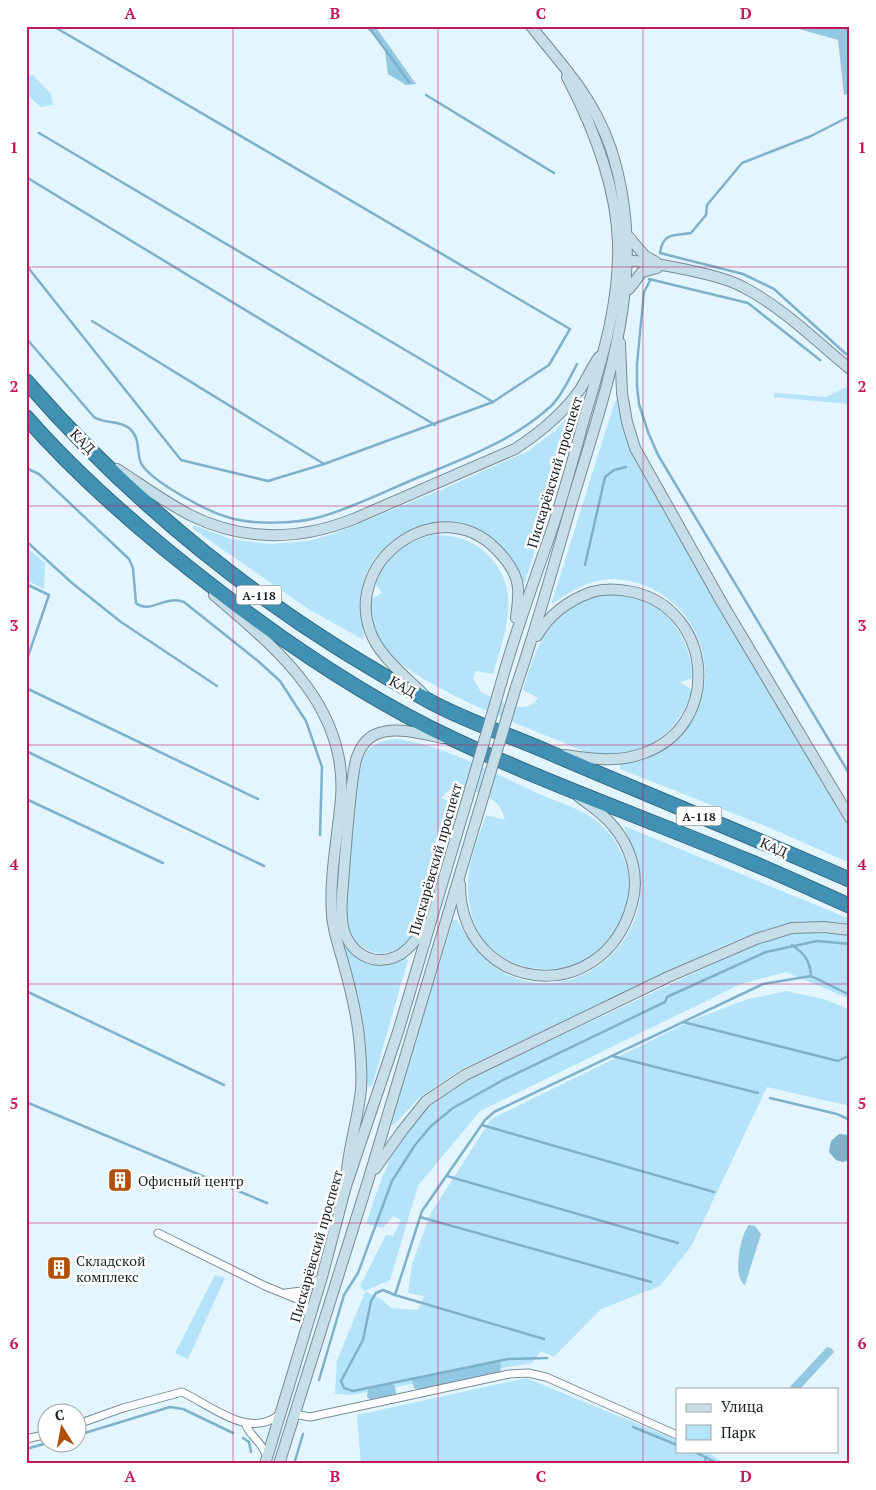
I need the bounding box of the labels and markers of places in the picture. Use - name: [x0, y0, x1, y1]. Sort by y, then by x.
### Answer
- building icon: Офисный центр: [107, 1167, 133, 1193]
- place label: Офисный центр: [138, 1171, 244, 1190]
- place label: Складской комплекс: [76, 1251, 146, 1286]
- building icon: Складской комплекс: [46, 1255, 72, 1281]

